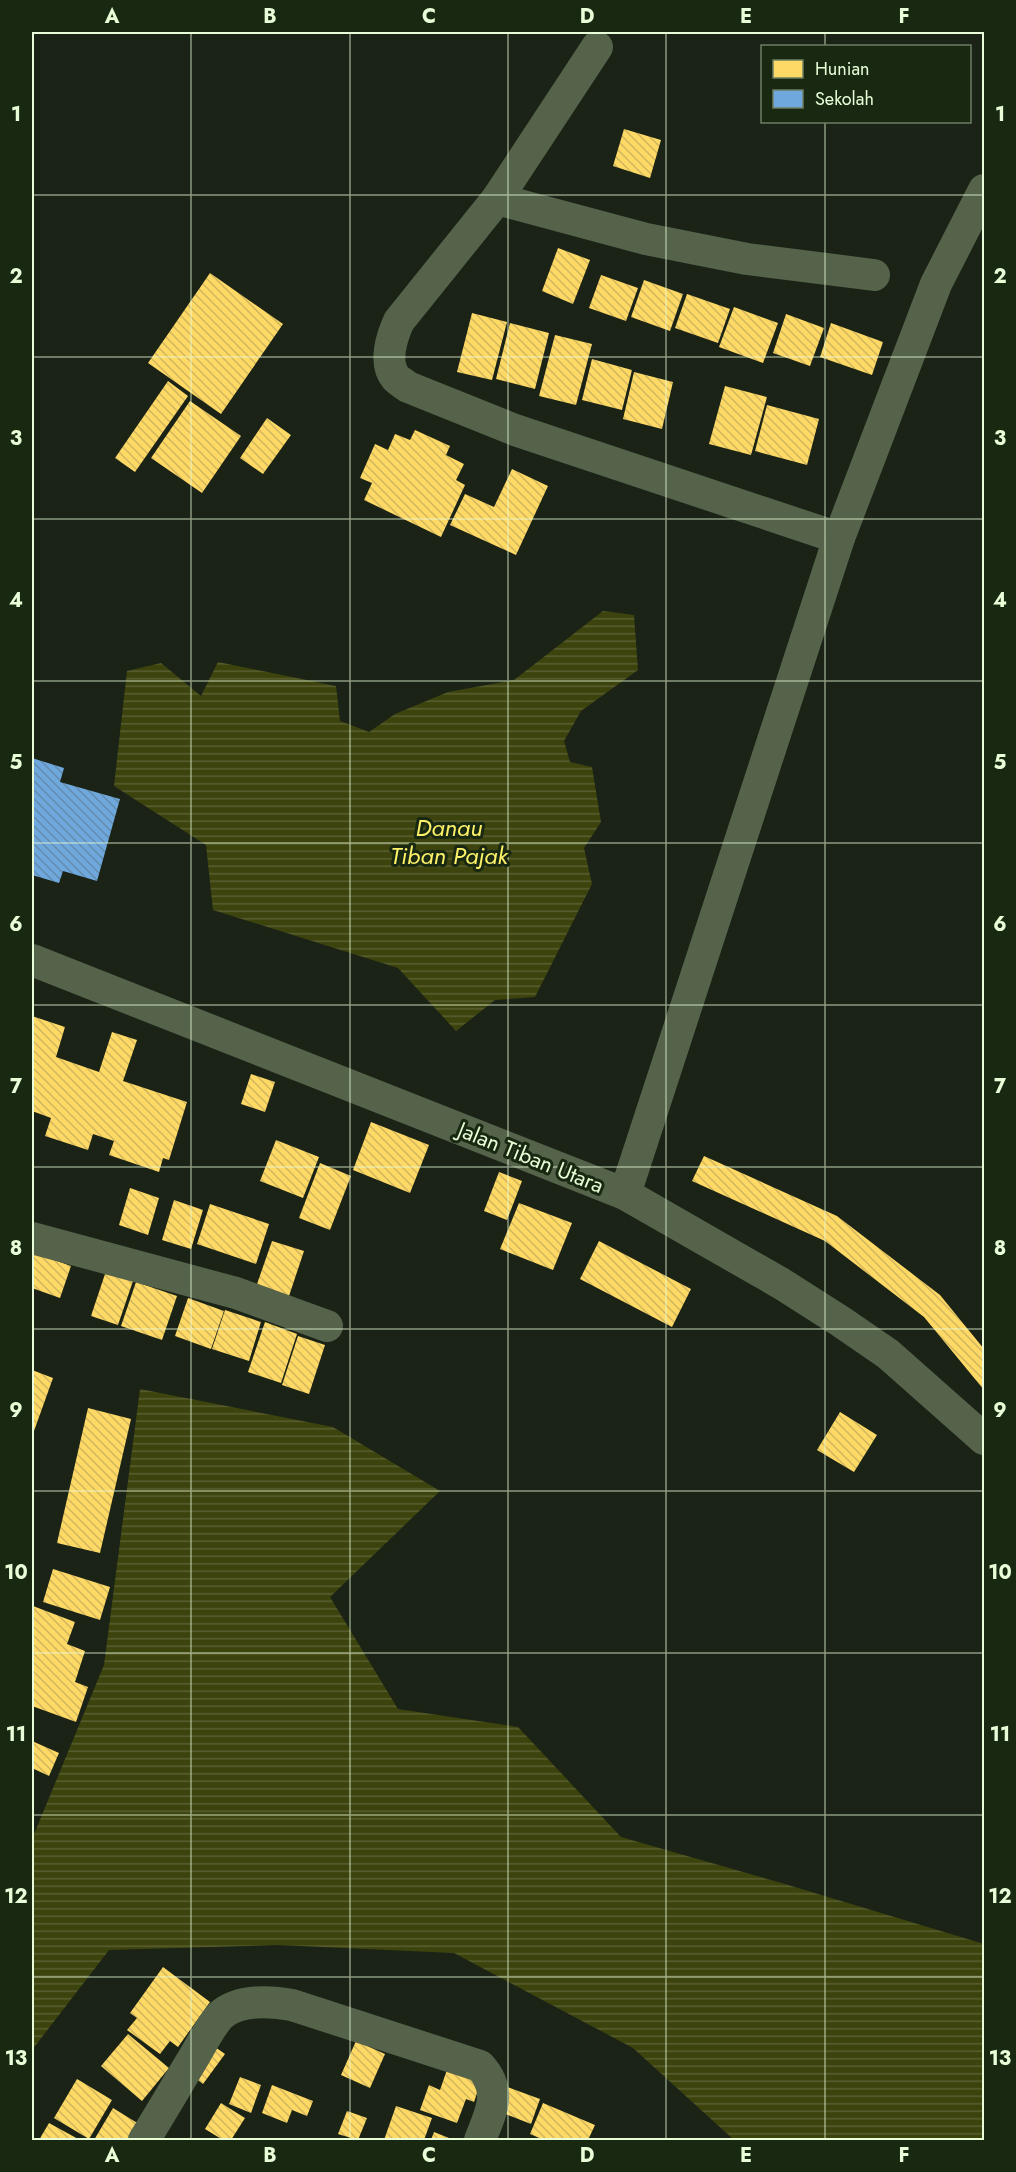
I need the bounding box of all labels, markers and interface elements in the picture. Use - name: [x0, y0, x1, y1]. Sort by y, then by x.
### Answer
- text: A: [104, 2, 120, 31]
- text: B: [263, 2, 277, 31]
- text: C: [422, 2, 436, 31]
- text: D: [580, 2, 594, 31]
- text: E: [740, 2, 752, 31]
- text: F: [898, 2, 910, 31]
- legend: [761, 45, 971, 123]
- text: Hunian: [815, 56, 870, 82]
- text: Sekolah: [815, 86, 874, 112]
- text: 1: [11, 100, 21, 129]
- text: 1: [995, 100, 1005, 129]
- text: 2: [9, 262, 23, 291]
- text: 2: [993, 262, 1007, 291]
- text: 3: [10, 424, 22, 453]
- text: 3: [994, 424, 1006, 453]
- text: 4: [9, 586, 23, 615]
- text: 4: [993, 586, 1007, 615]
- text: 5: [10, 748, 23, 777]
- text: 5: [994, 748, 1007, 777]
- water label: Danau Tiban Pajak: [390, 810, 510, 873]
- text: 6: [9, 910, 23, 939]
- text: 6: [993, 910, 1007, 939]
- text: 7: [10, 1072, 23, 1101]
- text: 7: [994, 1072, 1007, 1101]
- street label: Jalan Tiban Utara: [451, 1112, 609, 1201]
- text: 8: [10, 1234, 22, 1263]
- text: 8: [994, 1234, 1006, 1263]
- text: 9: [9, 1396, 23, 1425]
- text: 9: [993, 1396, 1007, 1425]
- text: 10: [4, 1558, 28, 1587]
- text: 10: [988, 1558, 1012, 1587]
- text: 11: [6, 1720, 26, 1749]
- text: 11: [990, 1720, 1010, 1749]
- text: 12: [4, 1882, 28, 1911]
- text: 12: [988, 1882, 1012, 1911]
- text: 13: [5, 2044, 27, 2073]
- text: 13: [989, 2044, 1011, 2073]
- text: A: [104, 2141, 120, 2170]
- text: B: [263, 2141, 277, 2170]
- text: C: [422, 2141, 436, 2170]
- text: D: [580, 2141, 594, 2170]
- text: E: [740, 2141, 752, 2170]
- text: F: [898, 2141, 910, 2170]

